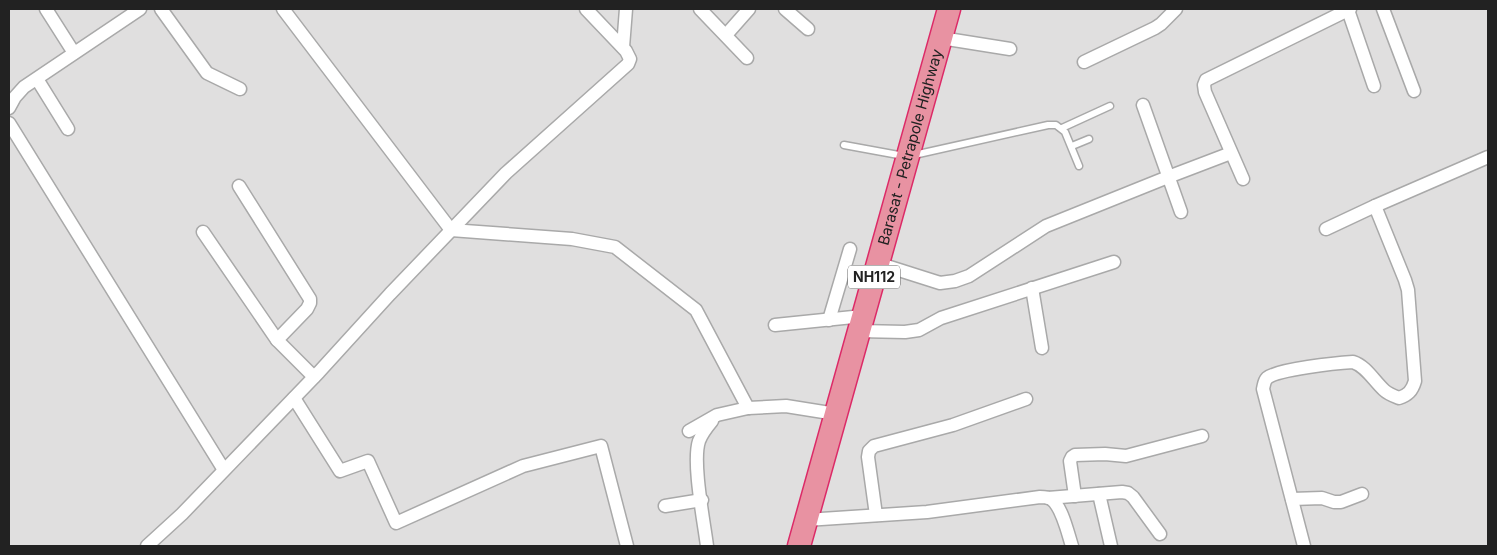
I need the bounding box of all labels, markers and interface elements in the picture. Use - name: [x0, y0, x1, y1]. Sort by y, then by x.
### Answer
- street label: Barasat - Petrapole Highway: [873, 46, 946, 247]
- road number: NH112: [848, 266, 900, 288]

